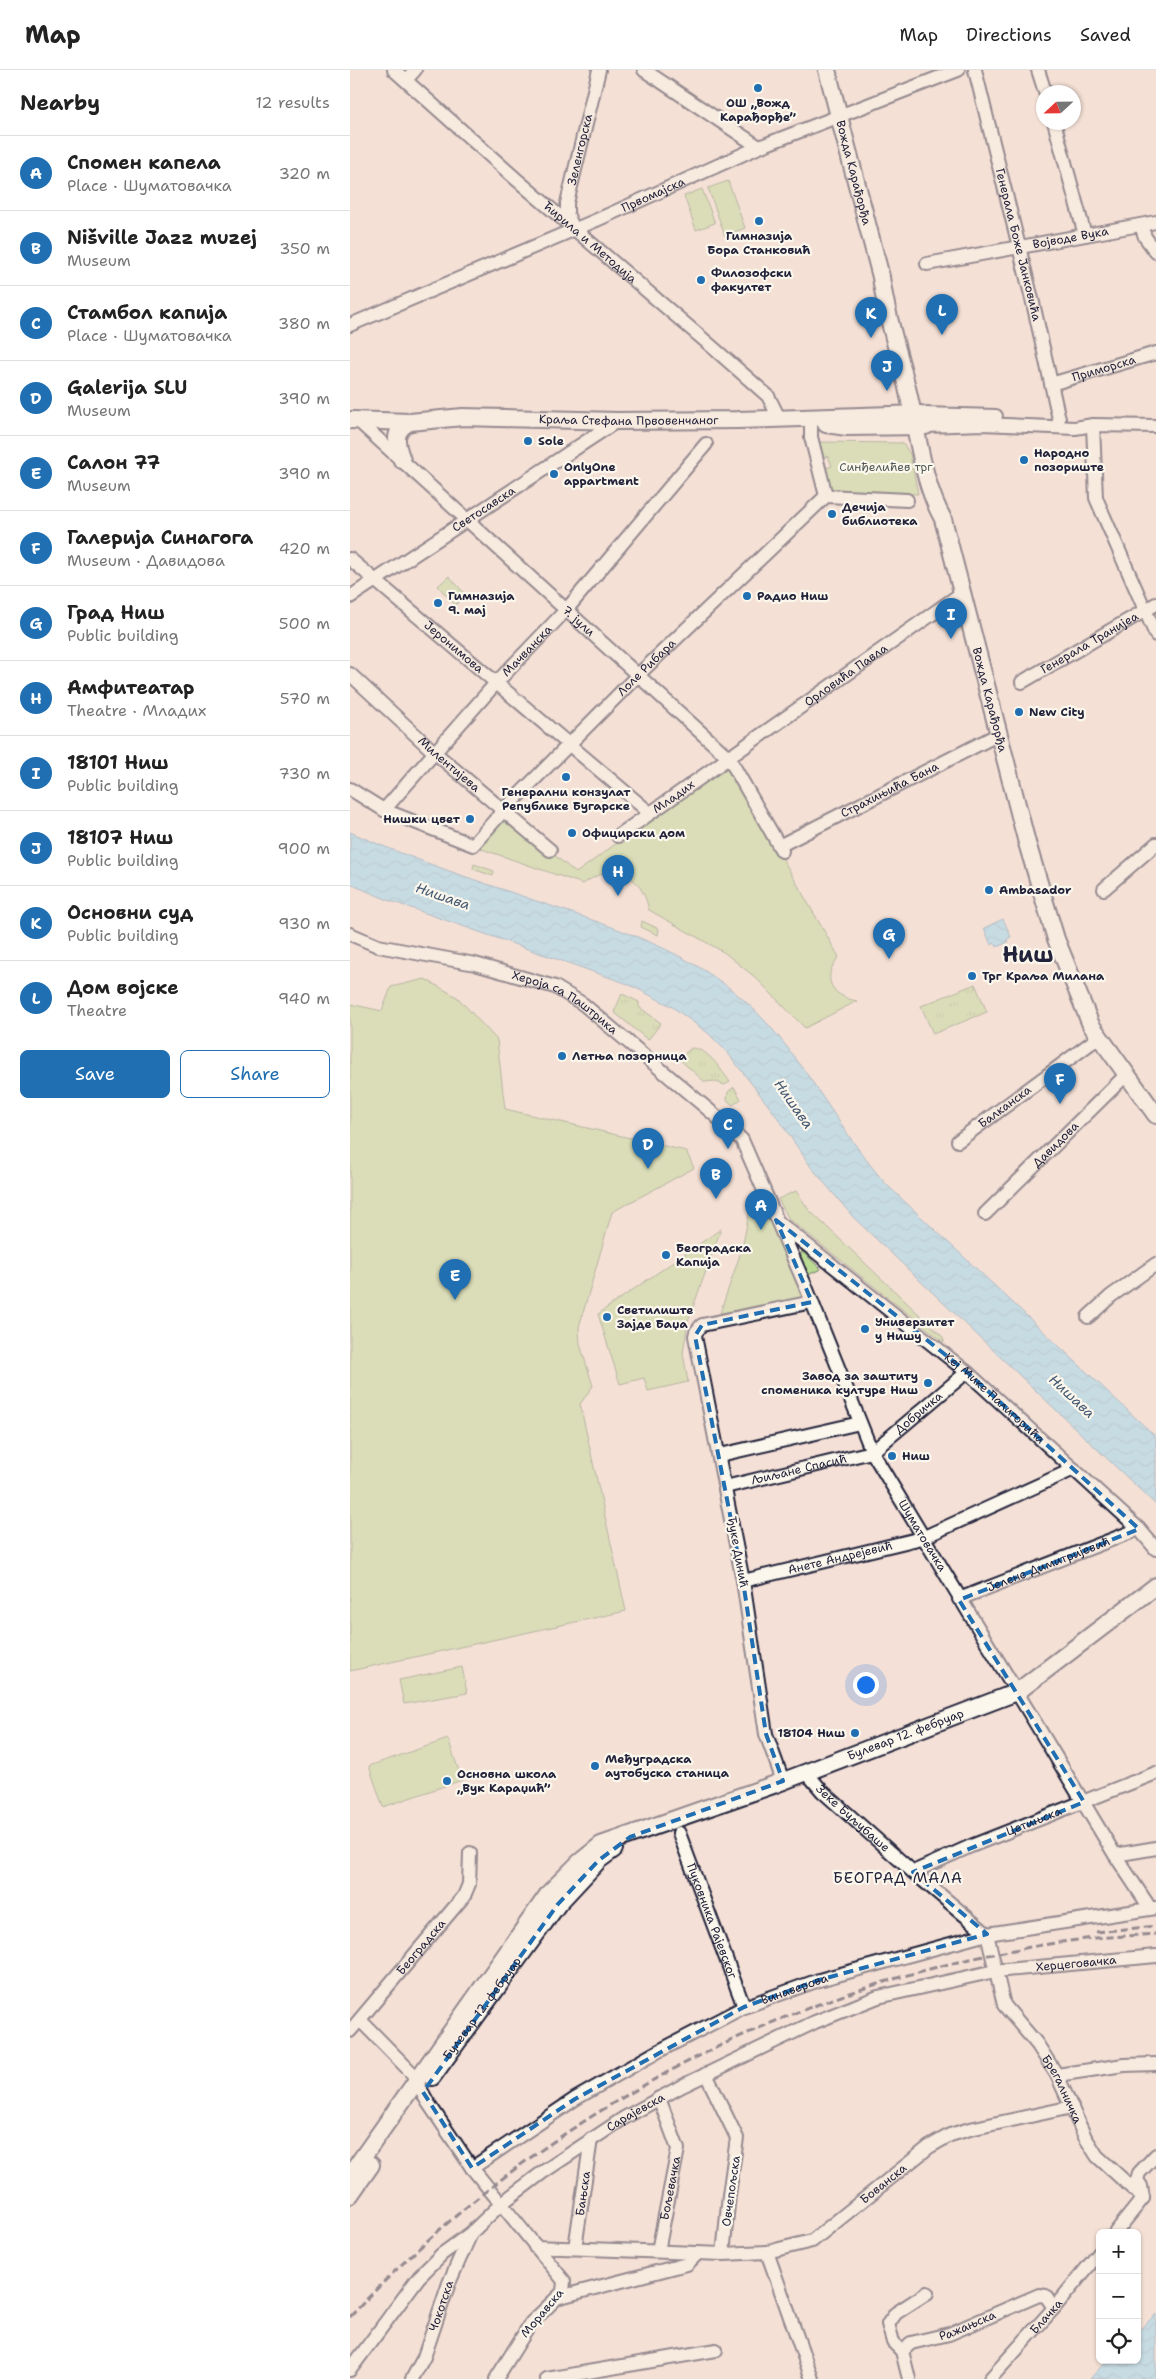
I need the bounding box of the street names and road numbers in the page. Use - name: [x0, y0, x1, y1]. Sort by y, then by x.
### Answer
- street label: Зеленгорска: [564, 112, 596, 187]
- street label: Вожда Карађорђа: [832, 118, 875, 227]
- street label: Генерала Боже Јанковића: [992, 167, 1045, 323]
- street label: Првомајска: [619, 173, 688, 216]
- street label: Ћирила и Методија: [540, 198, 640, 287]
- street label: Војводе Вука: [1031, 223, 1110, 252]
- street label: Приморска: [1070, 351, 1138, 385]
- street label: Краља Стефана Првовенчаног: [539, 411, 719, 429]
- street label: Светосавска: [449, 482, 519, 536]
- street label: 7. јули: [559, 602, 598, 640]
- street label: Генерала Транијеа: [1038, 608, 1142, 677]
- street label: Јеронимова: [421, 617, 487, 677]
- street label: Мачванска: [498, 621, 556, 680]
- street label: Лоле Рибара: [614, 635, 680, 699]
- street label: Орловића Павла: [801, 640, 891, 710]
- street label: Вожда Карађорђа: [969, 645, 1011, 754]
- street label: Милентијева: [414, 733, 484, 796]
- street label: Страхињића Бана: [838, 758, 942, 821]
- street label: Младих: [649, 776, 698, 817]
- street label: Хероја са Паштрика: [510, 967, 621, 1038]
- street label: Балканска: [975, 1081, 1035, 1131]
- street label: Давидова: [1029, 1118, 1083, 1171]
- street label: Кеј Мике Палигорића: [941, 1349, 1048, 1447]
- street label: Добричка: [891, 1388, 946, 1438]
- street label: Љиљане Спасић: [750, 1450, 848, 1488]
- street label: Шуматовачка: [895, 1497, 951, 1575]
- street label: Ђуке Динић: [724, 1515, 752, 1589]
- street label: Јелене Димитријевић: [985, 1533, 1112, 1595]
- street label: Анете Андрејевић: [786, 1537, 894, 1578]
- street label: Булевар 12. фебруар: [845, 1705, 966, 1764]
- street label: Зеке Буљубаше: [812, 1781, 893, 1856]
- street label: Цетињска: [1004, 1803, 1064, 1839]
- street label: Пуковника Рајевског: [683, 1861, 741, 1982]
- street label: Београдска: [393, 1915, 449, 1978]
- street label: Херцеговачка: [1035, 1952, 1118, 1975]
- street label: Булевар 12. фебруар: [439, 1954, 525, 2063]
- street label: Винаверова: [759, 1970, 830, 2008]
- street label: Брегалничка: [1038, 2052, 1086, 2126]
- street label: Сарајевска: [603, 2089, 668, 2135]
- street label: Бољевачка: [656, 2154, 685, 2222]
- street label: Овчепољска: [718, 2154, 744, 2227]
- street label: Бованска: [857, 2160, 910, 2207]
- street label: Бањска: [572, 2170, 594, 2217]
- street label: Чокотска: [425, 2278, 457, 2333]
- street label: Моравска: [517, 2285, 567, 2341]
- street label: Блачка: [1026, 2295, 1066, 2337]
- street label: Ражањска: [937, 2307, 999, 2344]

